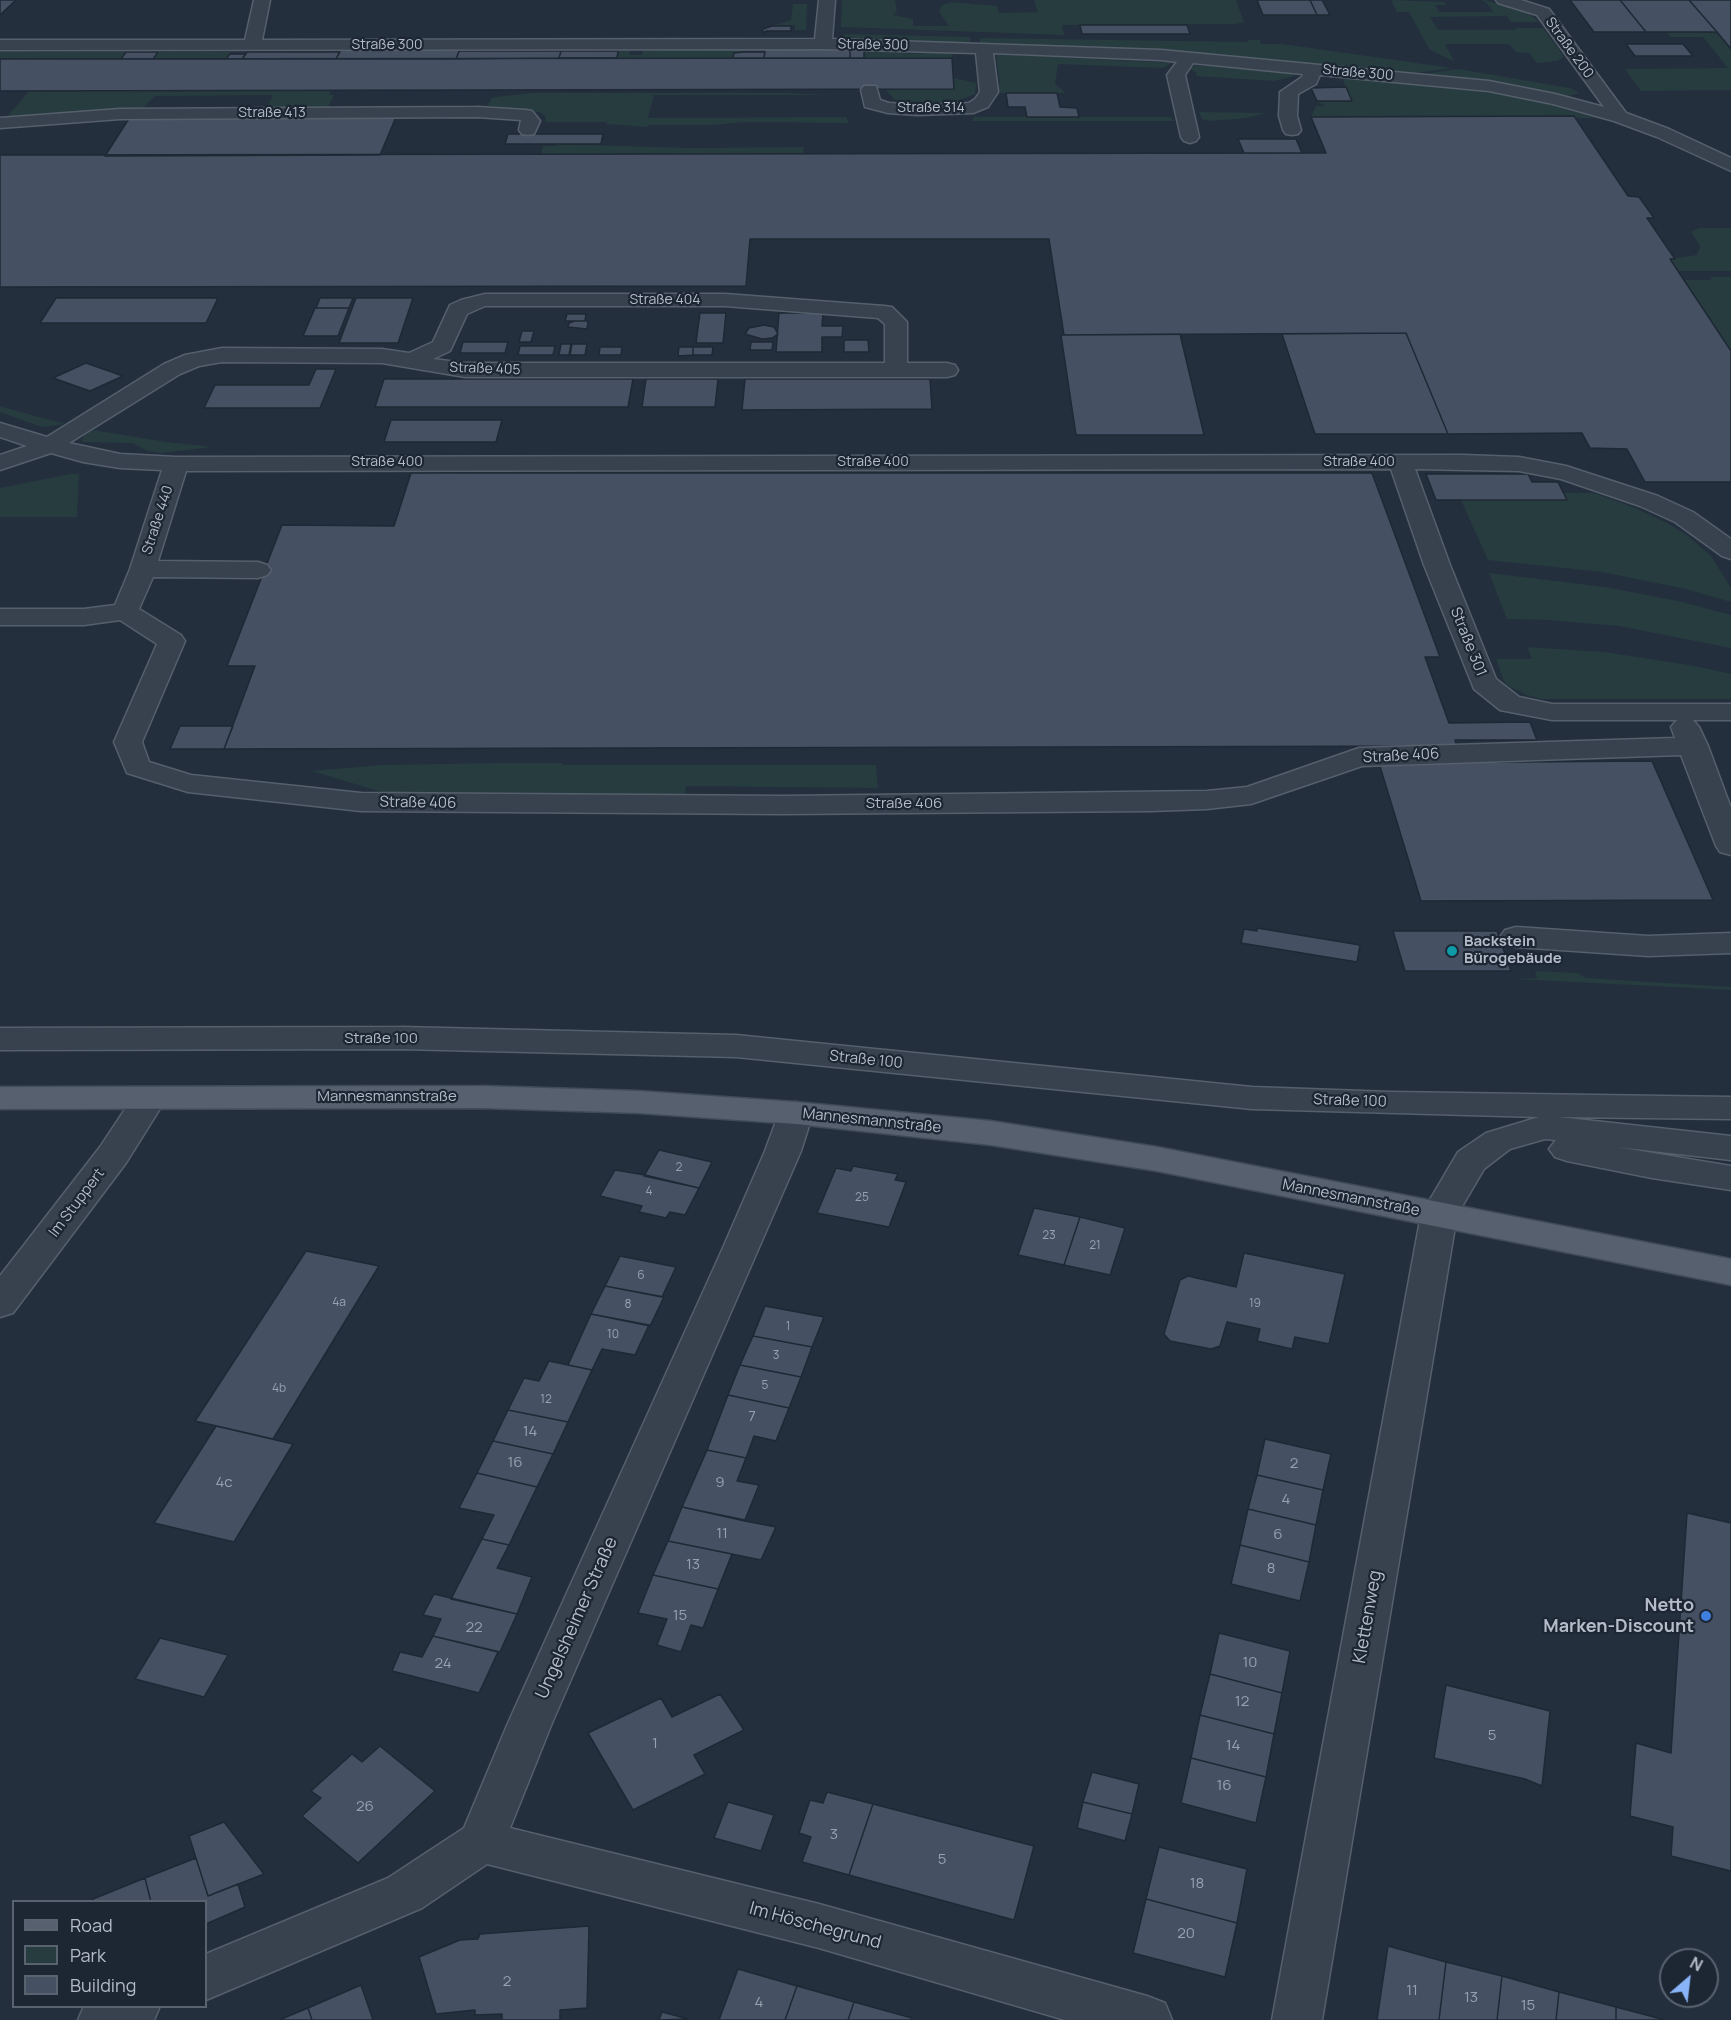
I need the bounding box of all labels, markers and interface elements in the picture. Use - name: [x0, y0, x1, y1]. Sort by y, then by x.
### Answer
- street label: Straße 200: [1541, 14, 1597, 82]
- street label: Straße 300: [837, 36, 909, 54]
- street label: Straße 300: [352, 37, 422, 53]
- street label: Straße 300: [1322, 62, 1394, 84]
- street label: Straße 314: [897, 100, 965, 116]
- street label: Straße 413: [238, 105, 306, 121]
- street label: Straße 404: [629, 292, 701, 308]
- street label: Straße 405: [449, 359, 521, 379]
- street label: Straße 400: [351, 454, 423, 470]
- street label: Straße 400: [837, 454, 909, 470]
- street label: Straße 400: [1323, 454, 1395, 470]
- street label: Straße 440: [139, 483, 177, 557]
- street label: Straße 301: [1446, 605, 1490, 679]
- street label: Straße 406: [1362, 745, 1440, 767]
- street label: Straße 406: [379, 793, 457, 813]
- street label: Straße 406: [866, 795, 942, 813]
- place label: Backstein Bürogebäude: [1464, 933, 1562, 968]
- marker: Backstein Bürogebäude: [1445, 944, 1459, 958]
- street label: Straße 100: [344, 1030, 418, 1048]
- street label: Straße 100: [828, 1047, 904, 1073]
- street label: Mannesmannstraße: [317, 1088, 457, 1106]
- street label: Straße 100: [1313, 1091, 1387, 1111]
- street label: Mannesmannstraße: [802, 1105, 942, 1137]
- house number: 2: [676, 1161, 682, 1175]
- street label: Im Stuppert: [45, 1165, 109, 1241]
- street label: Mannesmannstraße: [1281, 1176, 1421, 1220]
- house number: 4: [645, 1185, 653, 1199]
- house number: 25: [855, 1191, 869, 1205]
- house number: 23: [1042, 1229, 1056, 1243]
- house number: 21: [1089, 1239, 1101, 1253]
- house number: 6: [637, 1269, 645, 1283]
- house number: 4a: [332, 1296, 346, 1310]
- house number: 19: [1249, 1297, 1261, 1311]
- house number: 8: [625, 1298, 631, 1312]
- house number: 1: [786, 1320, 790, 1334]
- house number: 10: [607, 1328, 619, 1342]
- house number: 3: [773, 1349, 779, 1363]
- house number: 5: [762, 1379, 768, 1393]
- house number: 4b: [272, 1382, 286, 1396]
- house number: 12: [540, 1393, 552, 1407]
- house number: 7: [748, 1408, 756, 1426]
- house number: 14: [523, 1423, 537, 1441]
- house number: 16: [507, 1454, 523, 1472]
- house number: 2: [1290, 1455, 1298, 1473]
- house number: 4c: [215, 1474, 233, 1492]
- house number: 9: [715, 1474, 725, 1492]
- house number: 4: [1282, 1491, 1290, 1509]
- house number: 11: [716, 1525, 728, 1543]
- house number: 6: [1273, 1526, 1283, 1544]
- street label: Ungelsheimer Straße: [532, 1534, 622, 1702]
- house number: 13: [686, 1556, 700, 1574]
- house number: 8: [1267, 1560, 1275, 1578]
- street label: Klettenweg: [1349, 1569, 1387, 1665]
- place label: Netto Marken-Discount: [1543, 1595, 1694, 1638]
- house number: 15: [673, 1607, 687, 1625]
- marker: Netto Marken-Discount: [1699, 1609, 1713, 1623]
- house number: 22: [465, 1619, 483, 1637]
- house number: 10: [1243, 1654, 1257, 1672]
- house number: 24: [434, 1655, 452, 1673]
- house number: 12: [1235, 1693, 1249, 1711]
- house number: 5: [1488, 1727, 1496, 1745]
- house number: 1: [652, 1735, 658, 1753]
- house number: 14: [1226, 1737, 1240, 1755]
- house number: 16: [1216, 1777, 1232, 1795]
- house number: 26: [356, 1798, 374, 1816]
- house number: 3: [830, 1826, 838, 1844]
- house number: 5: [938, 1851, 946, 1869]
- house number: 18: [1190, 1875, 1204, 1893]
- street label: Im Höschegrund: [747, 1898, 883, 1954]
- legend: [12, 1900, 207, 2008]
- text: Road: [70, 1913, 113, 1937]
- house number: 20: [1177, 1925, 1195, 1943]
- text: Park: [70, 1943, 106, 1967]
- north arrow: [1659, 1948, 1719, 2008]
- text: N: [1686, 1951, 1707, 1976]
- text: Building: [70, 1973, 136, 1997]
- house number: 2: [503, 1973, 511, 1991]
- house number: 11: [1406, 1982, 1418, 2000]
- house number: 13: [1464, 1989, 1478, 2007]
- house number: 4: [755, 1994, 763, 2012]
- house number: 15: [1521, 1997, 1535, 2015]

